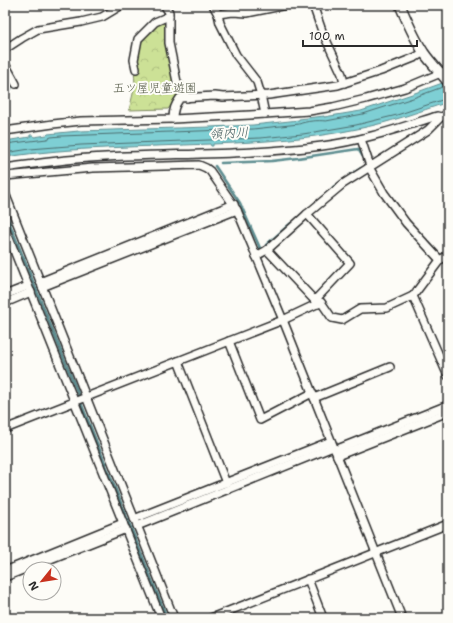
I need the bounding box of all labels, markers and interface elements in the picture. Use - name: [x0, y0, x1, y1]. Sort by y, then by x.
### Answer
- scale bar: [303, 22, 417, 48]
- text: 100 m: [309, 28, 345, 44]
- park label: 五ツ屋児童遊園: [113, 80, 197, 96]
- water label: 領内川: [209, 123, 249, 143]
- north arrow: [22, 561, 62, 601]
- text: N: [25, 578, 42, 593]

